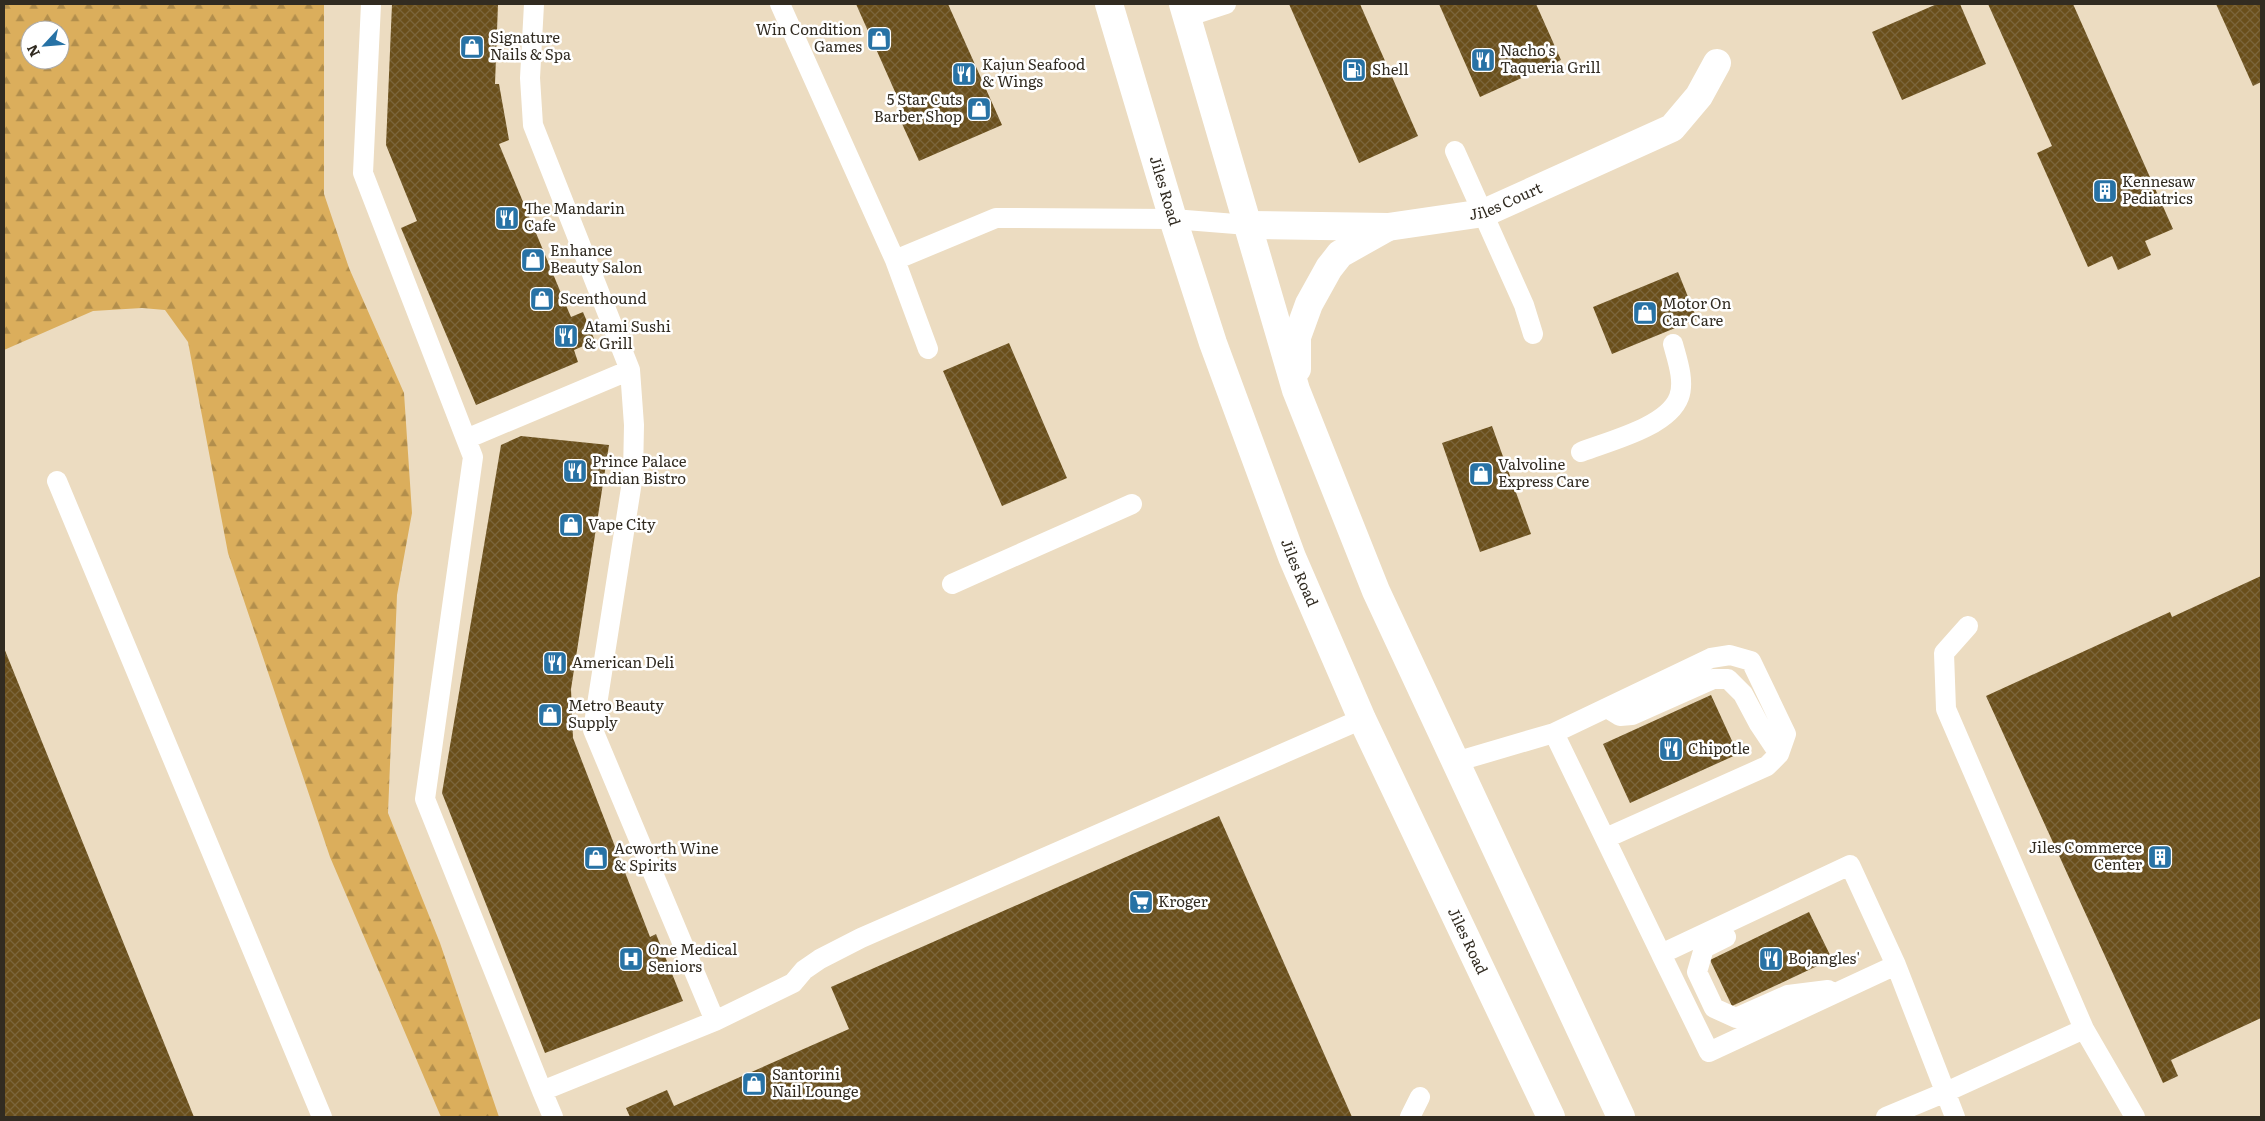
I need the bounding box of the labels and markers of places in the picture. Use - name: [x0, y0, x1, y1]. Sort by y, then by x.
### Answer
- place label: Win Condition Games: [756, 17, 862, 57]
- place label: Signature Nails & Spa: [490, 25, 572, 65]
- shop icon: Win Condition Games: [866, 26, 892, 52]
- shop icon: Signature Nails & Spa: [459, 34, 485, 60]
- place label: Nacho's Taqueria Grill: [1500, 38, 1601, 78]
- restaurant icon: Nacho's Taqueria Grill: [1470, 47, 1496, 73]
- place label: Kajun Seafood & Wings: [982, 52, 1085, 92]
- fuel station icon: Shell: [1341, 57, 1367, 83]
- place label: Shell: [1372, 57, 1408, 80]
- restaurant icon: Kajun Seafood & Wings: [951, 61, 977, 87]
- place label: 5 Star Cuts Barber Shop: [874, 87, 962, 127]
- shop icon: 5 Star Cuts Barber Shop: [966, 96, 992, 122]
- place label: Kennesaw Pediatrics: [2122, 169, 2195, 209]
- building icon: Kennesaw Pediatrics: [2092, 178, 2118, 204]
- place label: The Mandarin Cafe: [524, 196, 625, 236]
- restaurant icon: The Mandarin Cafe: [494, 205, 520, 231]
- place label: Enhance Beauty Salon: [550, 238, 643, 278]
- shop icon: Enhance Beauty Salon: [520, 247, 546, 273]
- shop icon: Scenthound: [529, 286, 555, 312]
- place label: Scenthound: [560, 286, 647, 309]
- place label: Motor On Car Care: [1662, 291, 1731, 331]
- shop icon: Motor On Car Care: [1632, 300, 1658, 326]
- place label: Atami Sushi & Grill: [584, 314, 671, 354]
- restaurant icon: Atami Sushi & Grill: [553, 323, 579, 349]
- place label: Prince Palace Indian Bistro: [592, 449, 687, 489]
- place label: Valvoline Express Care: [1498, 452, 1589, 492]
- restaurant icon: Prince Palace Indian Bistro: [562, 458, 588, 484]
- shop icon: Valvoline Express Care: [1468, 461, 1494, 487]
- shop icon: Vape City: [558, 512, 584, 538]
- place label: Vape City: [588, 512, 656, 535]
- restaurant icon: American Deli: [542, 650, 568, 676]
- place label: American Deli: [572, 650, 674, 673]
- place label: Metro Beauty Supply: [568, 693, 664, 733]
- shop icon: Metro Beauty Supply: [537, 702, 563, 728]
- restaurant icon: Chipotle: [1658, 736, 1684, 762]
- place label: Chipotle: [1688, 736, 1750, 759]
- place label: Jiles Commerce Center: [2029, 835, 2142, 875]
- place label: Acworth Wine & Spirits: [614, 836, 719, 876]
- building icon: Jiles Commerce Center: [2147, 844, 2173, 870]
- shop icon: Acworth Wine & Spirits: [583, 845, 609, 871]
- supermarket icon: Kroger: [1128, 889, 1154, 915]
- place label: Kroger: [1158, 889, 1208, 912]
- place label: One Medical Seniors: [648, 937, 737, 977]
- hospital icon: One Medical Seniors: [618, 946, 644, 972]
- restaurant icon: Bojangles': [1758, 946, 1784, 972]
- place label: Bojangles': [1788, 946, 1860, 969]
- place label: Santorini Nail Lounge: [772, 1062, 859, 1102]
- shop icon: Santorini Nail Lounge: [741, 1071, 767, 1097]

